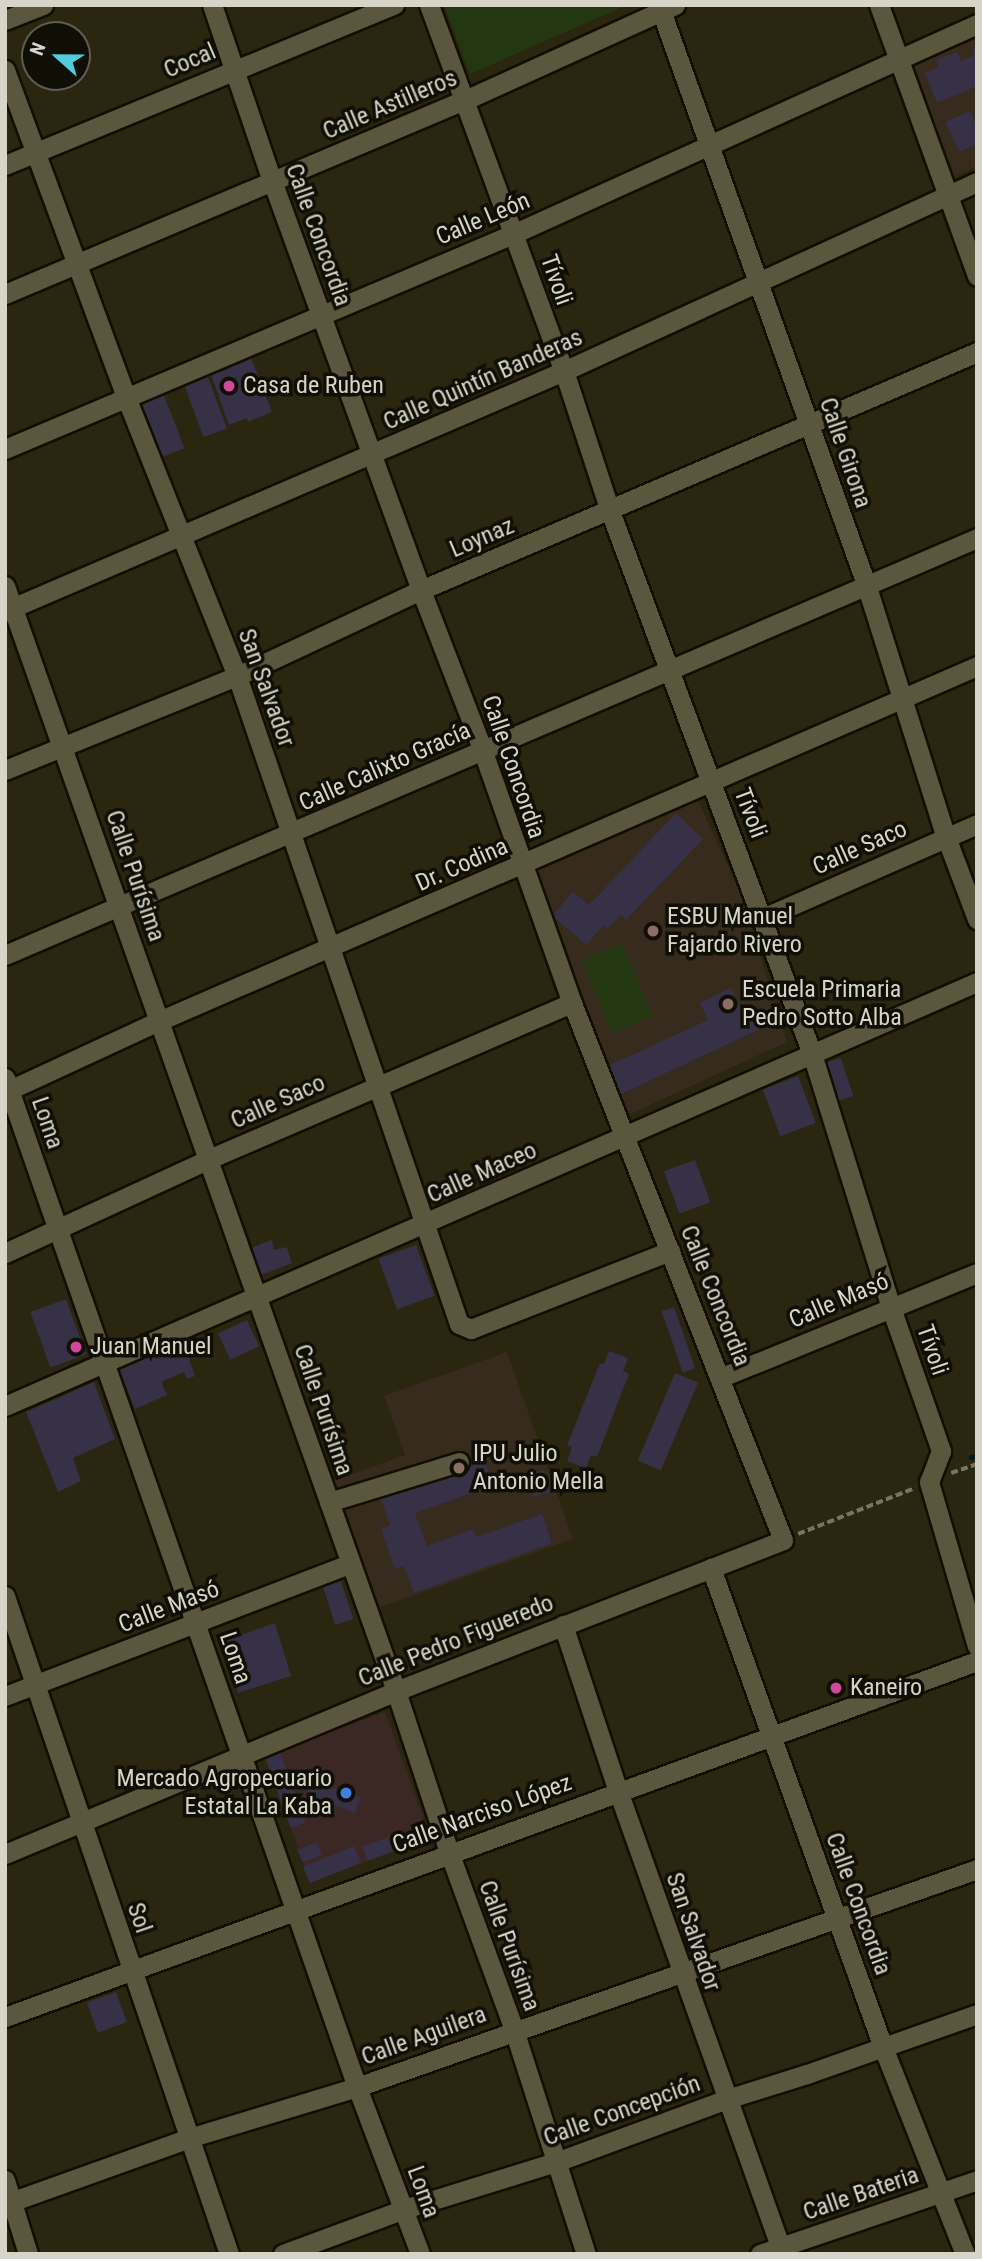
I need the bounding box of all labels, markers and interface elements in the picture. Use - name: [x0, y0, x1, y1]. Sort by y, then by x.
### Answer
- north arrow: [21, 21, 91, 91]
- street label: Cocal: [160, 37, 220, 85]
- text: N: [25, 39, 51, 59]
- street label: Calle Astilleros: [319, 64, 461, 146]
- street label: Calle Concordia: [279, 160, 357, 310]
- street label: Calle León: [432, 186, 534, 252]
- street label: Tívoli: [534, 251, 578, 309]
- street label: Calle Quintín Banderas: [379, 323, 587, 437]
- place label: Casa de Ruben: [243, 372, 384, 400]
- marker: Casa de Ruben: [221, 378, 237, 394]
- street label: Calle Girona: [813, 394, 877, 512]
- street label: Loynaz: [446, 512, 518, 564]
- street label: San Salvador: [231, 625, 301, 751]
- street label: Calle Concordia: [475, 692, 551, 842]
- street label: Calle Calixto Gracía: [295, 716, 475, 818]
- street label: Tívoli: [727, 784, 773, 842]
- street label: Calle Purísima: [99, 807, 171, 945]
- street label: Calle Saco: [808, 815, 912, 881]
- street label: Dr. Codina: [412, 832, 512, 898]
- place label: ESBU Manuel Fajardo Rivero: [667, 903, 802, 959]
- marker: ESBU Manuel Fajardo Rivero: [645, 923, 661, 939]
- place label: Escuela Primaria Pedro Sotto Alba: [742, 976, 902, 1032]
- marker: Escuela Primaria Pedro Sotto Alba: [720, 996, 736, 1012]
- street label: Calle Saco: [226, 1069, 330, 1135]
- street label: Loma: [25, 1093, 69, 1153]
- street label: Calle Maceo: [423, 1136, 541, 1210]
- street label: Calle Concordia: [674, 1221, 756, 1371]
- street label: Calle Masó: [785, 1267, 893, 1335]
- street label: Tívoli: [910, 1321, 954, 1379]
- place label: Juan Manuel: [90, 1333, 211, 1361]
- marker: Juan Manuel: [68, 1339, 84, 1355]
- street label: Calle Purísima: [287, 1341, 359, 1479]
- place label: IPU Julio Antonio Mella: [473, 1440, 604, 1496]
- marker: IPU Julio Antonio Mella: [451, 1460, 467, 1476]
- street label: Calle Masó: [115, 1575, 223, 1639]
- street label: Calle Pedro Figueredo: [354, 1589, 558, 1693]
- street label: Loma: [213, 1628, 257, 1688]
- place label: Kaneiro: [850, 1674, 922, 1702]
- marker: Kaneiro: [828, 1680, 844, 1696]
- place label: Mercado Agropecuario Estatal La Kaba: [117, 1765, 332, 1821]
- street label: Calle Narciso López: [389, 1768, 575, 1860]
- marker: Mercado Agropecuario Estatal La Kaba: [338, 1785, 354, 1801]
- street label: Calle Concordia: [819, 1829, 897, 1979]
- street label: San Salvador: [659, 1869, 727, 1995]
- street label: Calle Purísima: [472, 1877, 546, 2015]
- street label: Sol: [121, 1899, 157, 1937]
- street label: Calle Aguilera: [358, 2000, 490, 2072]
- street label: Calle Concepción: [540, 2069, 704, 2153]
- street label: Calle Bateria: [800, 2161, 922, 2227]
- street label: Loma: [400, 2162, 446, 2222]

